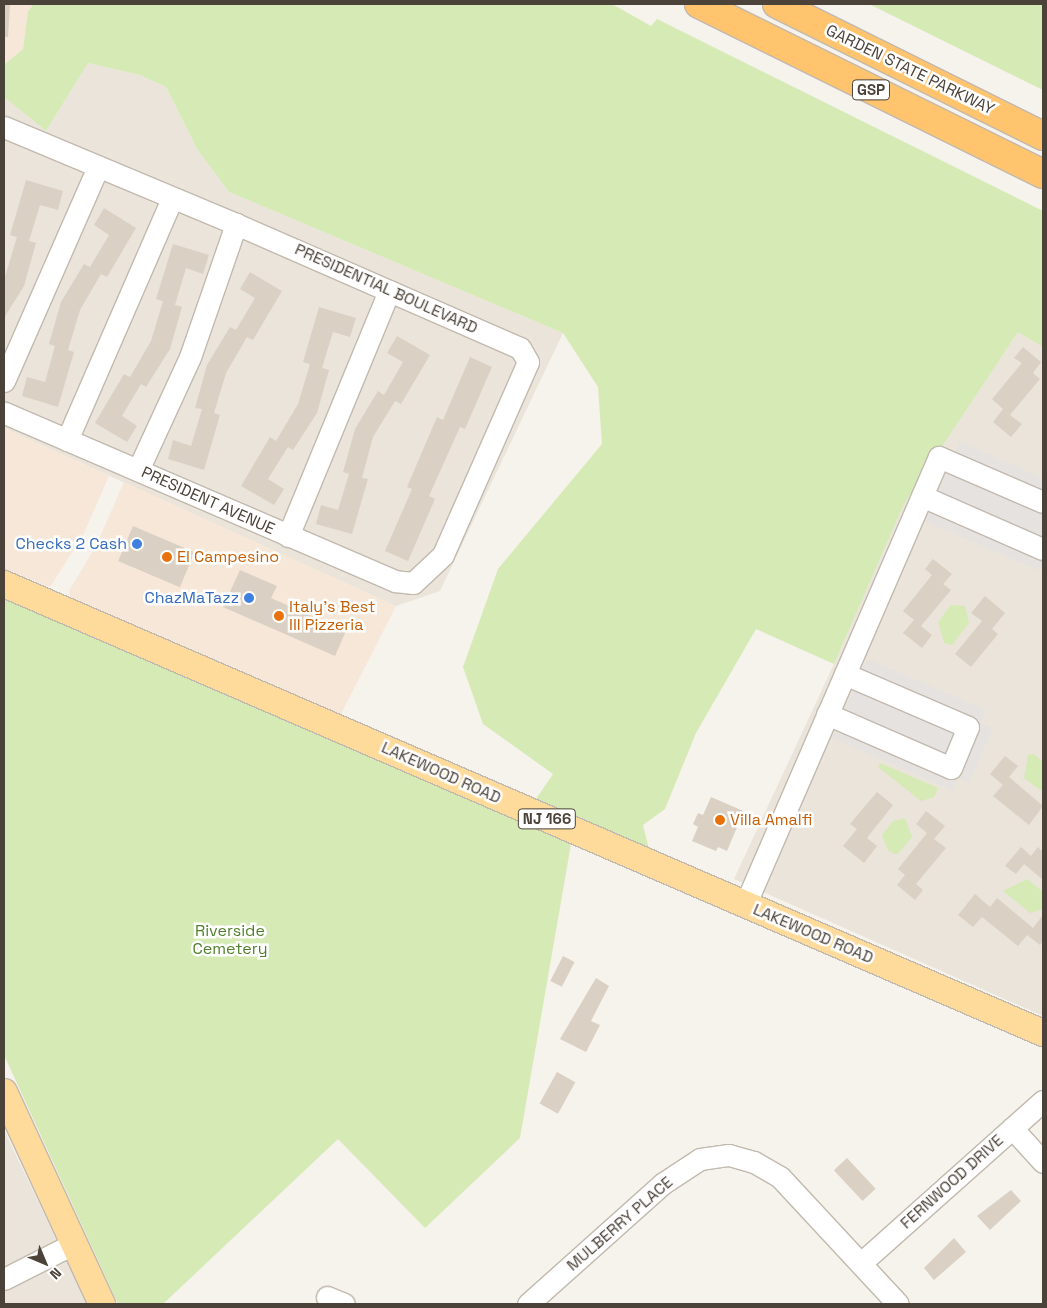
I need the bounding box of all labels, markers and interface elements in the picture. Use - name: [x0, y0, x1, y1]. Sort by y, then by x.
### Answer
- street label: GARDEN STATE PARKWAY: [823, 21, 997, 119]
- road number: GSP: [851, 78, 891, 102]
- street label: PRESIDENTIAL BOULEVARD: [291, 240, 481, 338]
- street label: PRESIDENT AVENUE: [138, 463, 278, 539]
- place label: Checks 2 Cash: [16, 534, 127, 554]
- marker: Checks 2 Cash: [131, 538, 143, 550]
- place label: El Campesino: [177, 547, 279, 567]
- marker: El Campesino: [161, 551, 173, 563]
- place label: ChazMaTazz: [144, 588, 239, 608]
- marker: ChazMaTazz: [243, 592, 255, 604]
- place label: Italy's Best III Pizzeria: [289, 597, 375, 635]
- marker: Italy's Best III Pizzeria: [273, 610, 285, 622]
- street label: LAKEWOOD ROAD: [378, 738, 504, 808]
- road number: NJ 166: [517, 806, 577, 832]
- place label: Villa Amalfi: [730, 810, 813, 830]
- marker: Villa Amalfi: [714, 814, 726, 826]
- street label: LAKEWOOD ROAD: [750, 900, 876, 968]
- park label: Riverside Cemetery: [192, 921, 268, 959]
- street label: FERNWOOD DRIVE: [897, 1131, 1007, 1233]
- street label: MULBERRY PLACE: [563, 1173, 677, 1275]
- north arrow: [20, 1238, 70, 1288]
- text: N: [46, 1264, 65, 1283]

